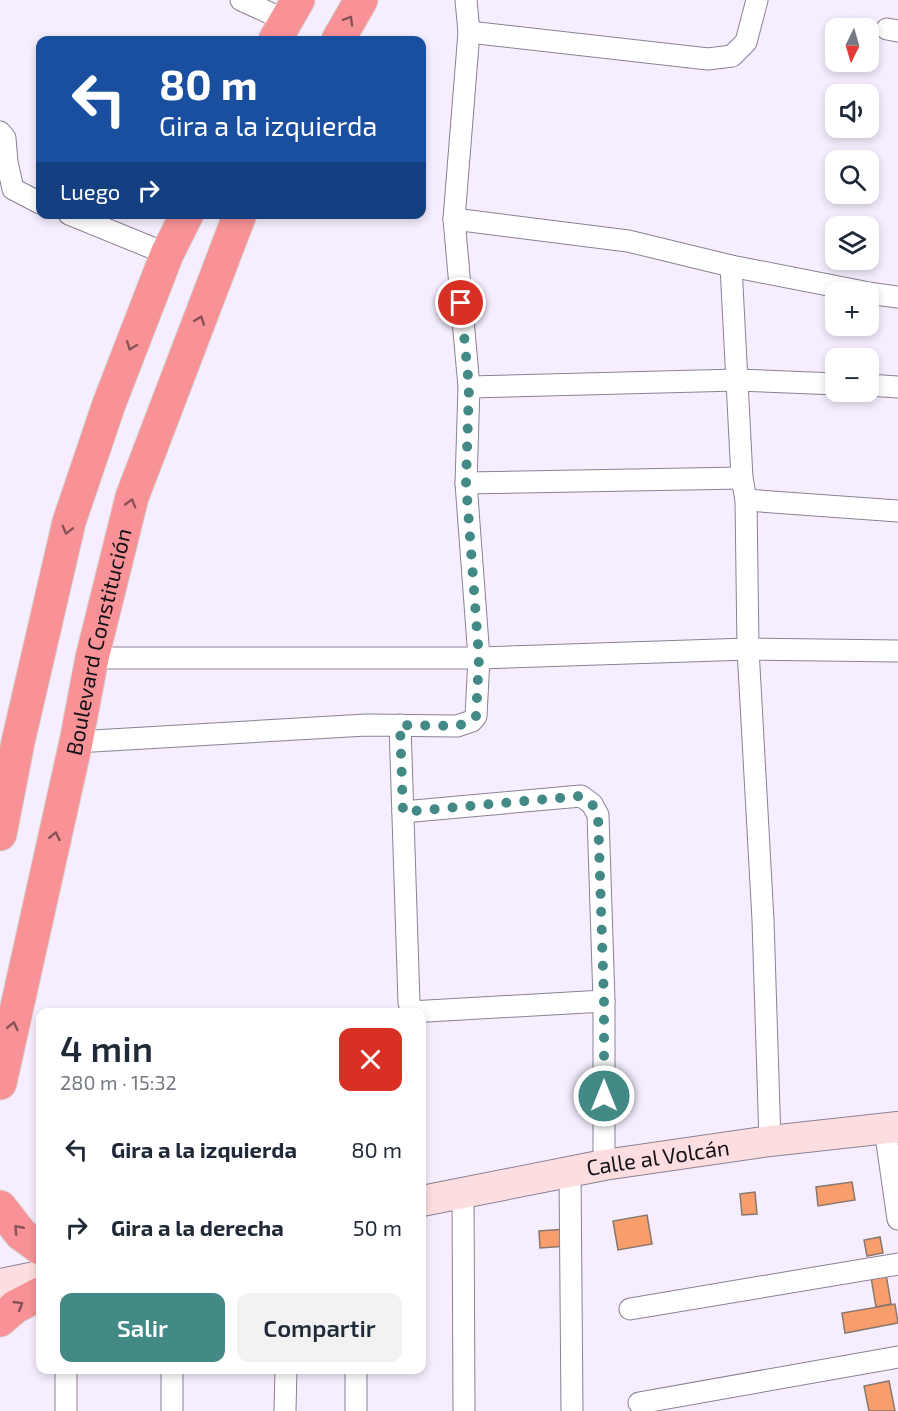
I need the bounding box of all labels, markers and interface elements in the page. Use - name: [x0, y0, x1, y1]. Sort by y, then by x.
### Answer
- one-way arrow: [342, 16, 354, 26]
- north arrow: [825, 18, 879, 72]
- map controls: [825, 18, 879, 402]
- text: 80 m: [159, 58, 258, 108]
- icon: left: [60, 60, 138, 138]
- button: sound: [825, 84, 879, 138]
- text: Gira a la izquierda: [159, 109, 377, 141]
- button: search: [825, 150, 879, 204]
- icon: right: [132, 174, 165, 207]
- text: Luego: [60, 178, 120, 204]
- button: layers: [825, 216, 879, 270]
- pin: [435, 277, 486, 328]
- button: +: [825, 282, 879, 336]
- icon: arrive: [444, 286, 477, 319]
- one-way arrow: [192, 315, 205, 326]
- one-way arrow: [126, 340, 139, 350]
- button: −: [825, 348, 879, 402]
- one-way arrow: [124, 498, 136, 509]
- one-way arrow: [62, 524, 75, 534]
- street label: Boulevard Constitución: [59, 525, 136, 758]
- one-way arrow: [48, 831, 61, 841]
- one-way arrow: [5, 1022, 18, 1032]
- text: 4 min: [60, 1026, 153, 1069]
- button: close: [339, 1028, 402, 1091]
- position arrow: [572, 1064, 636, 1128]
- text: 280 m · 15:32: [60, 1070, 177, 1094]
- icon: left: [60, 1133, 93, 1166]
- street label: Calle al Volcán: [584, 1133, 731, 1180]
- text: Gira a la izquierda: [111, 1136, 297, 1162]
- text: 80 m: [351, 1136, 402, 1162]
- icon: right: [60, 1211, 93, 1244]
- text: Gira a la derecha: [111, 1214, 284, 1240]
- text: 50 m: [353, 1214, 402, 1240]
- one-way arrow: [14, 1225, 25, 1236]
- button: Salir: [60, 1293, 225, 1362]
- button: Compartir: [237, 1293, 402, 1362]
- one-way arrow: [13, 1301, 23, 1313]

